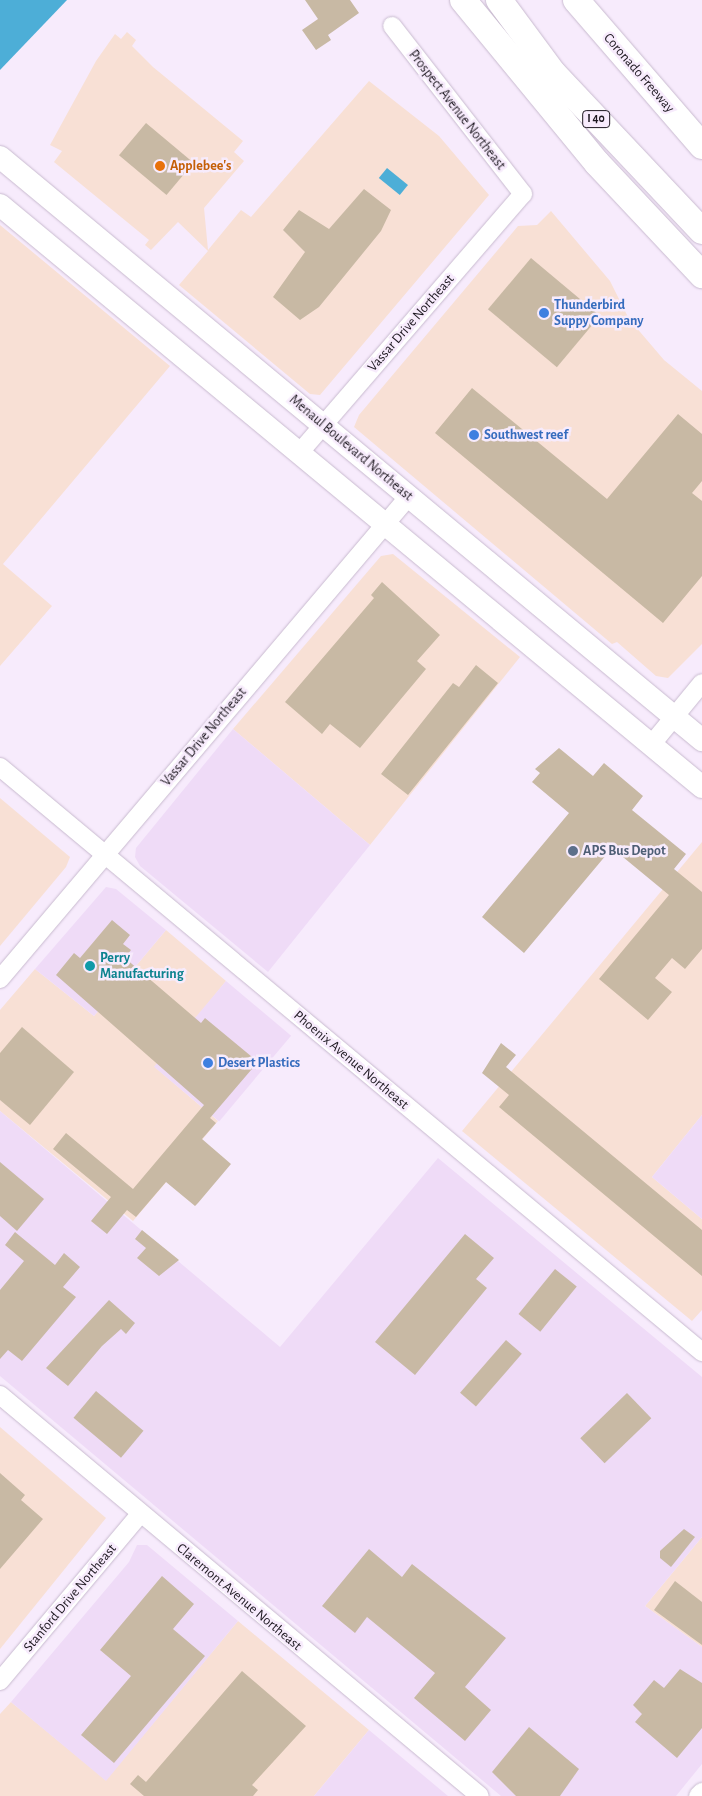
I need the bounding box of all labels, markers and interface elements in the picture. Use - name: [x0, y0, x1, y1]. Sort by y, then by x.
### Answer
- street label: Coronado Freeway: [600, 30, 678, 116]
- street label: Prospect Avenue Northeast: [405, 47, 509, 173]
- road number: I 40: [581, 110, 611, 128]
- place label: Applebee's: [170, 158, 231, 174]
- marker: Applebee's: [154, 160, 166, 172]
- street label: Vassar Drive Northeast: [364, 271, 458, 375]
- place label: Thunderbird Suppy Company: [554, 297, 643, 330]
- marker: Thunderbird Suppy Company: [538, 307, 550, 319]
- street label: Menaul Boulevard Northeast: [286, 391, 416, 505]
- place label: Southwest reef: [484, 427, 568, 443]
- marker: Southwest reef: [468, 429, 480, 441]
- street label: Vassar Drive Northeast: [158, 684, 250, 790]
- place label: APS Bus Depot: [583, 843, 666, 859]
- marker: APS Bus Depot: [567, 845, 579, 857]
- place label: Perry Manufacturing: [100, 950, 184, 982]
- marker: Perry Manufacturing: [84, 960, 96, 972]
- street label: Phoenix Avenue Northeast: [290, 1007, 412, 1113]
- place label: Desert Plastics: [218, 1055, 300, 1071]
- marker: Desert Plastics: [202, 1057, 214, 1069]
- street label: Claremont Avenue Northeast: [173, 1540, 305, 1654]
- street label: Stanford Drive Northeast: [20, 1541, 120, 1655]

